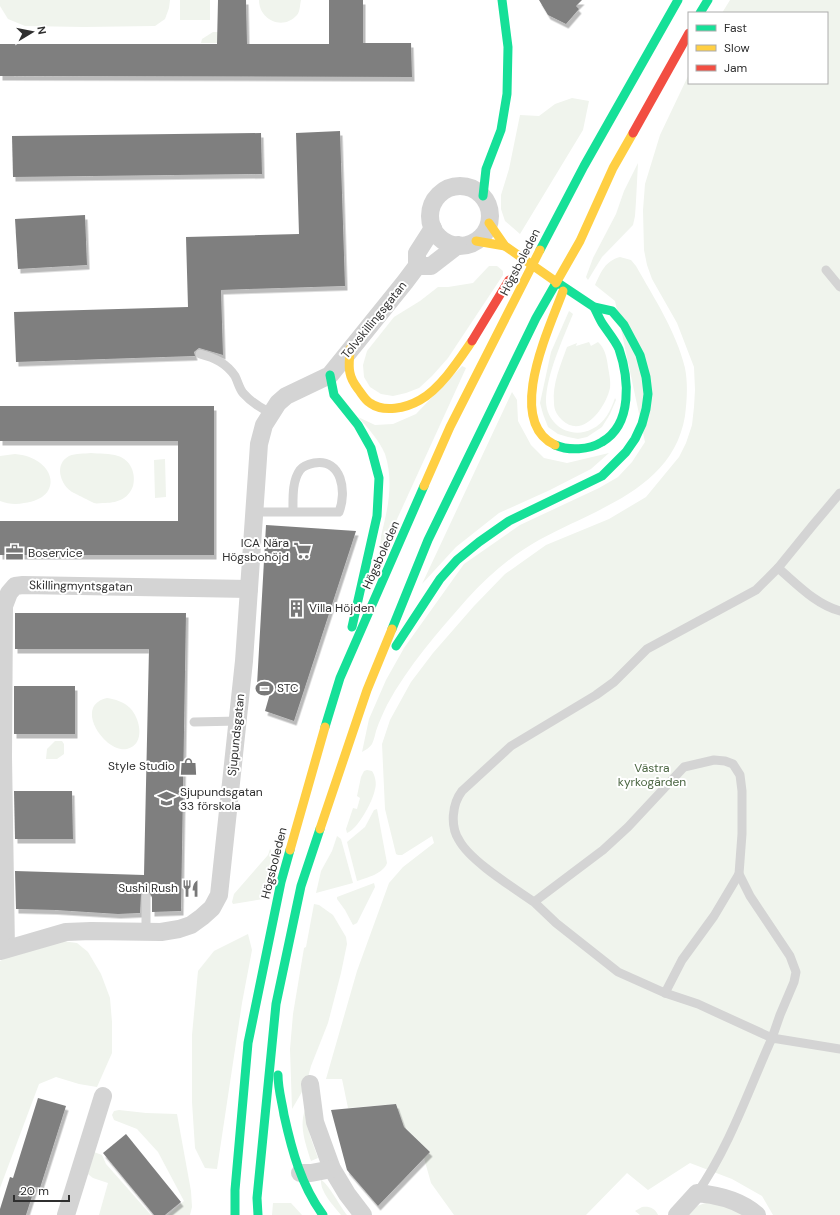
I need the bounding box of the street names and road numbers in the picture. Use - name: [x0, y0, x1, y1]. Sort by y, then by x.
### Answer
- street label: Högsboleden: [496, 226, 544, 298]
- street label: Tolvskillingsgatan: [338, 278, 410, 362]
- street label: Högsboleden: [359, 518, 403, 592]
- street label: Skillingmyntsgatan: [29, 577, 133, 595]
- street label: Sjupundsgatan: [224, 693, 248, 777]
- street label: Högsboleden: [257, 825, 291, 900]

